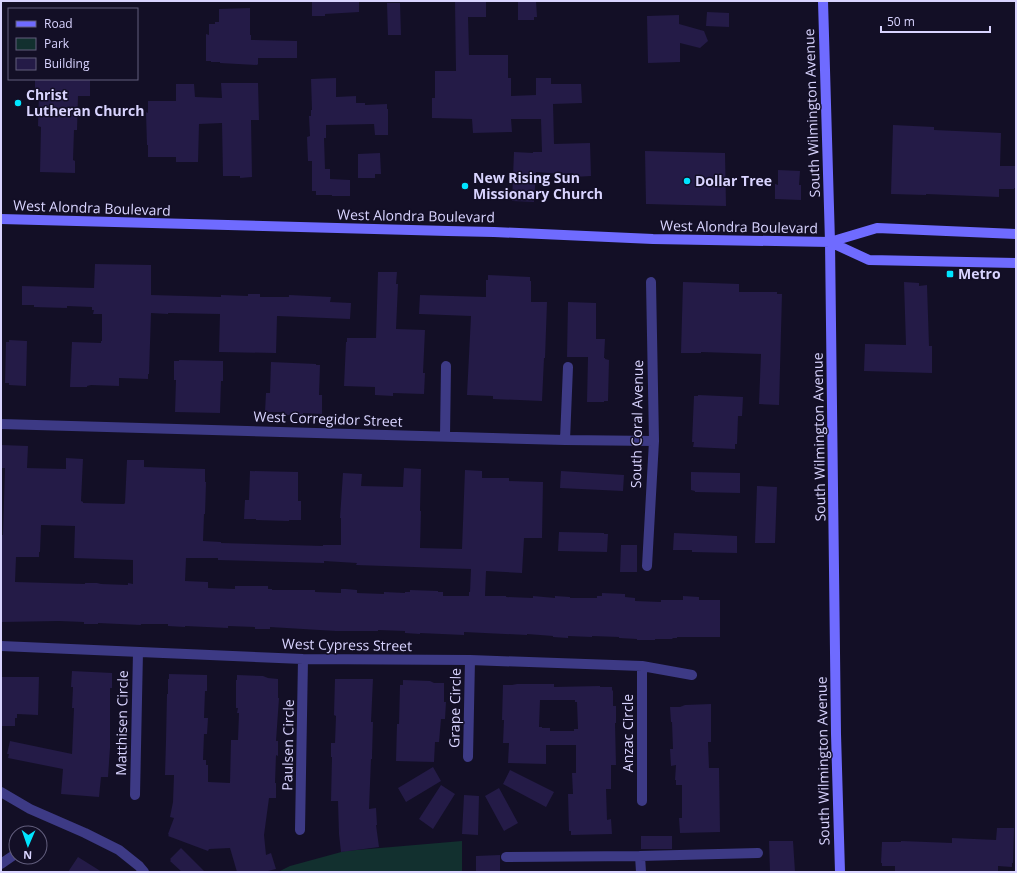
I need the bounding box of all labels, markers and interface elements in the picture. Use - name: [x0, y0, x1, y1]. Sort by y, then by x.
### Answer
- legend: [8, 8, 138, 80]
- scale bar: [881, 8, 990, 34]
- text: 50 m: [887, 13, 915, 30]
- text: Road: [44, 15, 73, 32]
- street label: South Wilmington Avenue: [799, 28, 824, 198]
- text: Park: [44, 35, 70, 52]
- text: Building: [44, 55, 90, 72]
- place label: Christ Lutheran Church: [26, 85, 144, 120]
- marker: Christ Lutheran Church: [13, 98, 23, 108]
- place label: New Rising Sun Missionary Church: [473, 168, 603, 203]
- place label: Dollar Tree: [695, 171, 772, 190]
- marker: Dollar Tree: [682, 176, 692, 186]
- marker: New Rising Sun Missionary Church: [460, 181, 470, 191]
- street label: West Alondra Boulevard: [13, 195, 171, 220]
- street label: West Alondra Boulevard: [337, 205, 495, 226]
- street label: West Alondra Boulevard: [660, 216, 818, 237]
- place label: Metro: [958, 264, 1001, 283]
- marker: Metro: [945, 269, 955, 279]
- street label: South Wilmington Avenue: [808, 352, 829, 522]
- street label: South Coral Avenue: [626, 359, 647, 488]
- street label: West Corregidor Street: [253, 406, 403, 431]
- street label: West Cypress Street: [282, 634, 412, 655]
- street label: Grape Circle: [444, 668, 465, 748]
- street label: Matthisen Circle: [111, 670, 132, 776]
- street label: South Wilmington Avenue: [812, 676, 833, 846]
- street label: Anzac Circle: [618, 694, 637, 772]
- street label: Paulsen Circle: [277, 699, 298, 791]
- north arrow: [8, 825, 48, 865]
- text: N: [23, 848, 32, 863]

